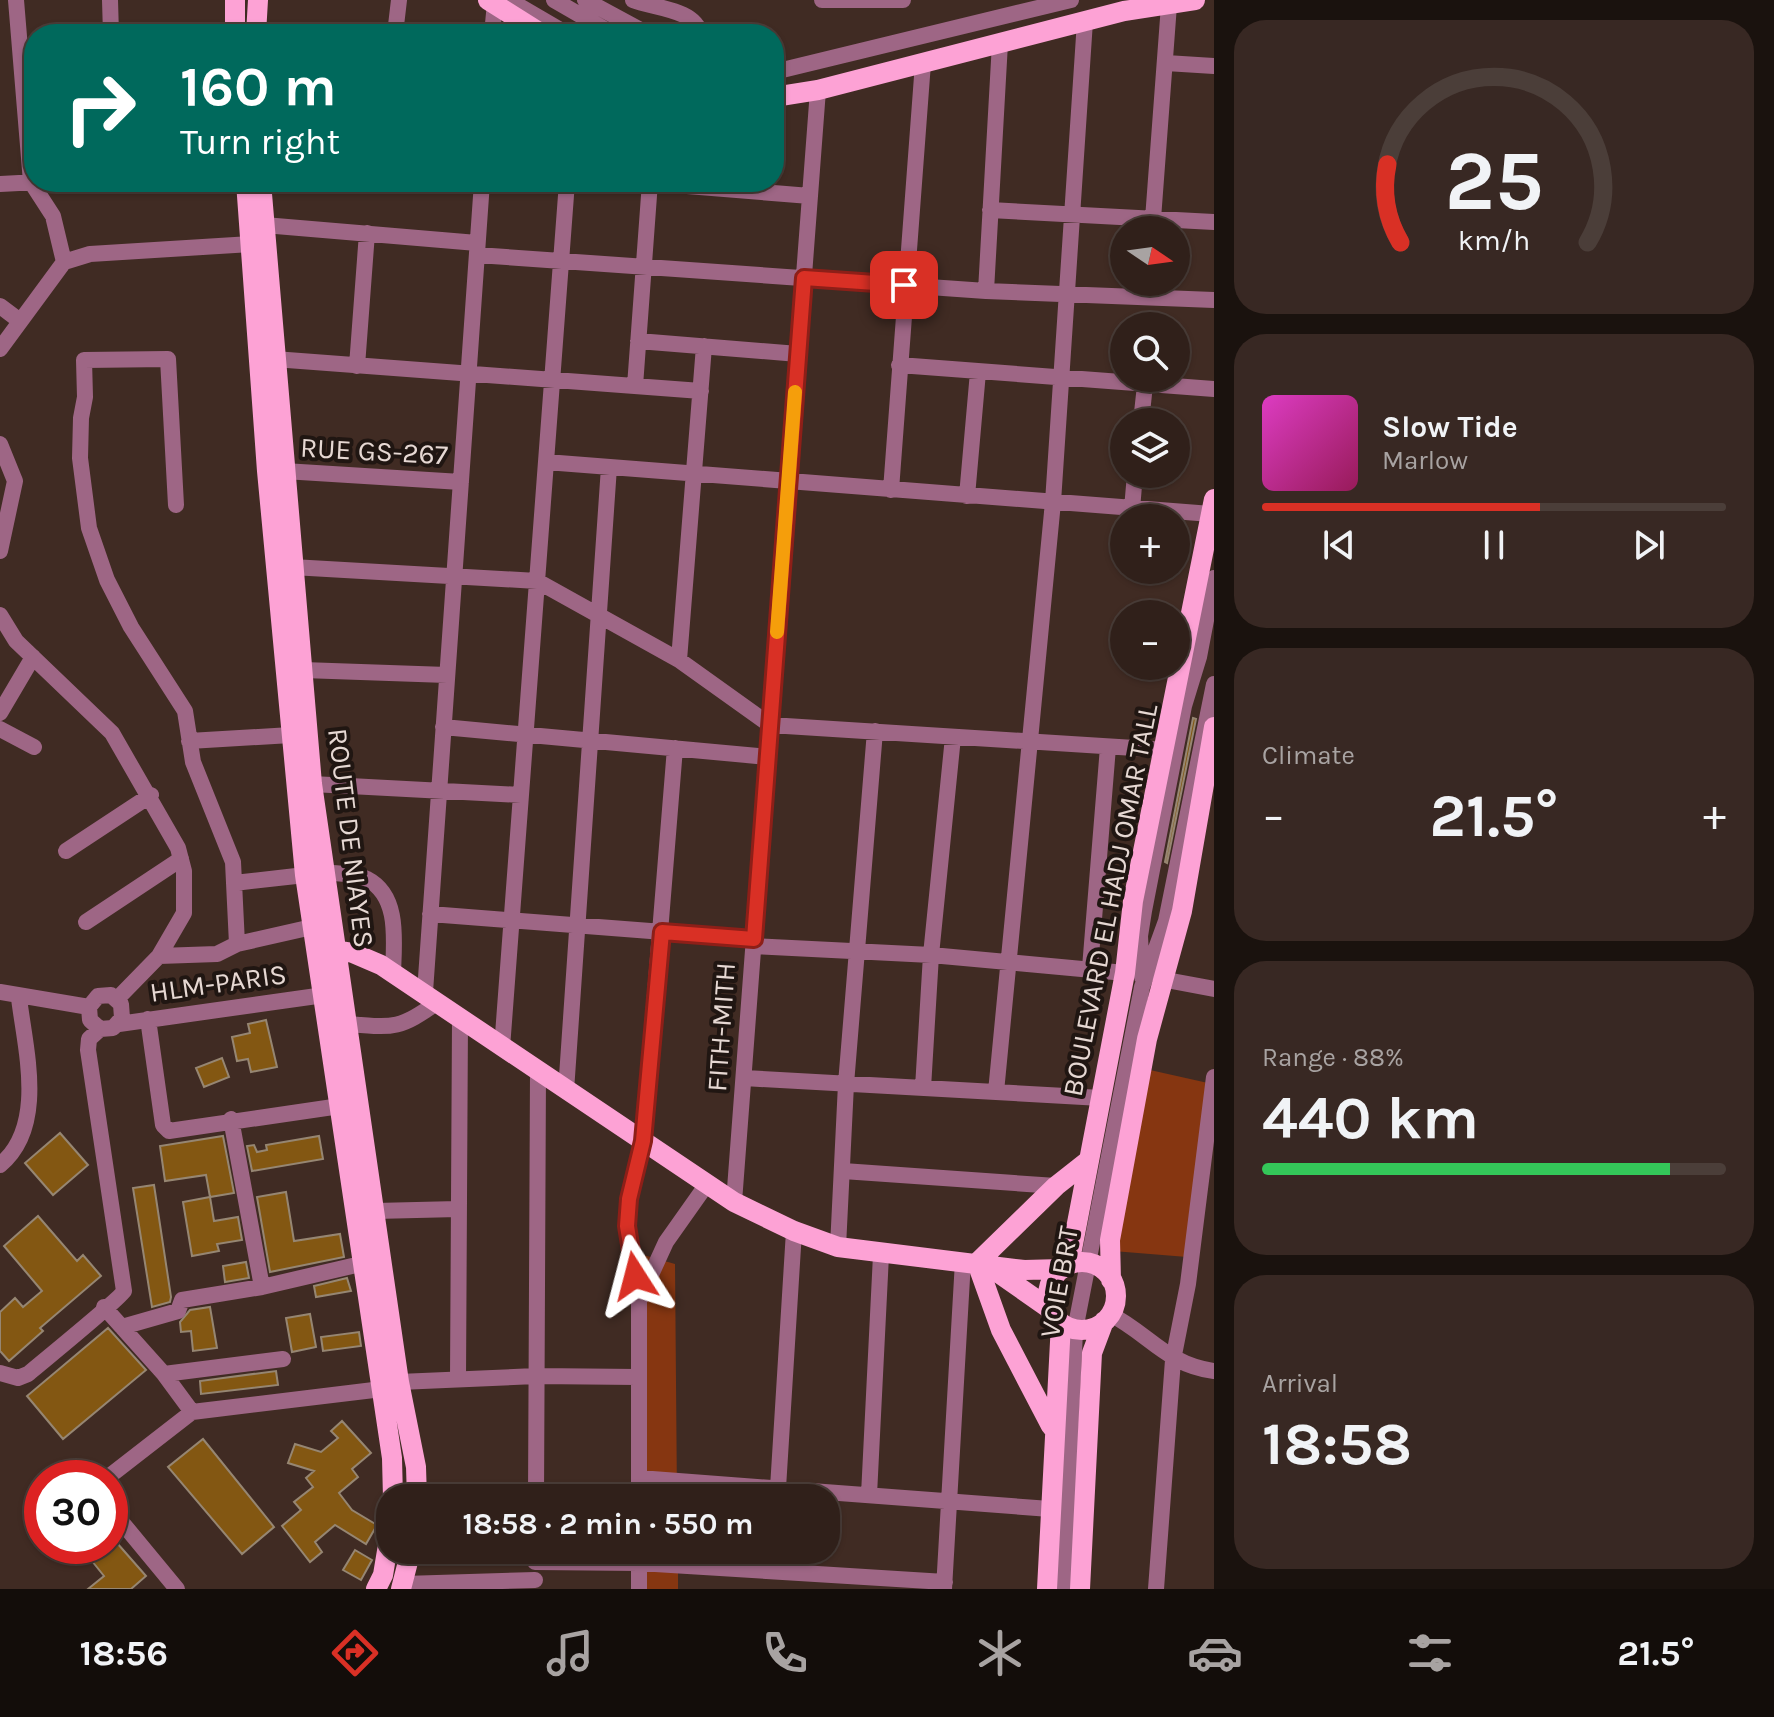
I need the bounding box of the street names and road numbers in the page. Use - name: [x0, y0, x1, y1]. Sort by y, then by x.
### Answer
- street label: RUE GS-267: [299, 431, 449, 471]
- street label: BOULEVARD EL HADJ OMAR TALL: [1056, 701, 1164, 1099]
- street label: ROUTE DE NIAYES: [321, 726, 381, 950]
- street label: HLM-PARIS: [148, 957, 288, 1009]
- street label: FITH-MITH: [700, 961, 742, 1093]
- street label: VOIE BRT: [1033, 1224, 1085, 1340]

